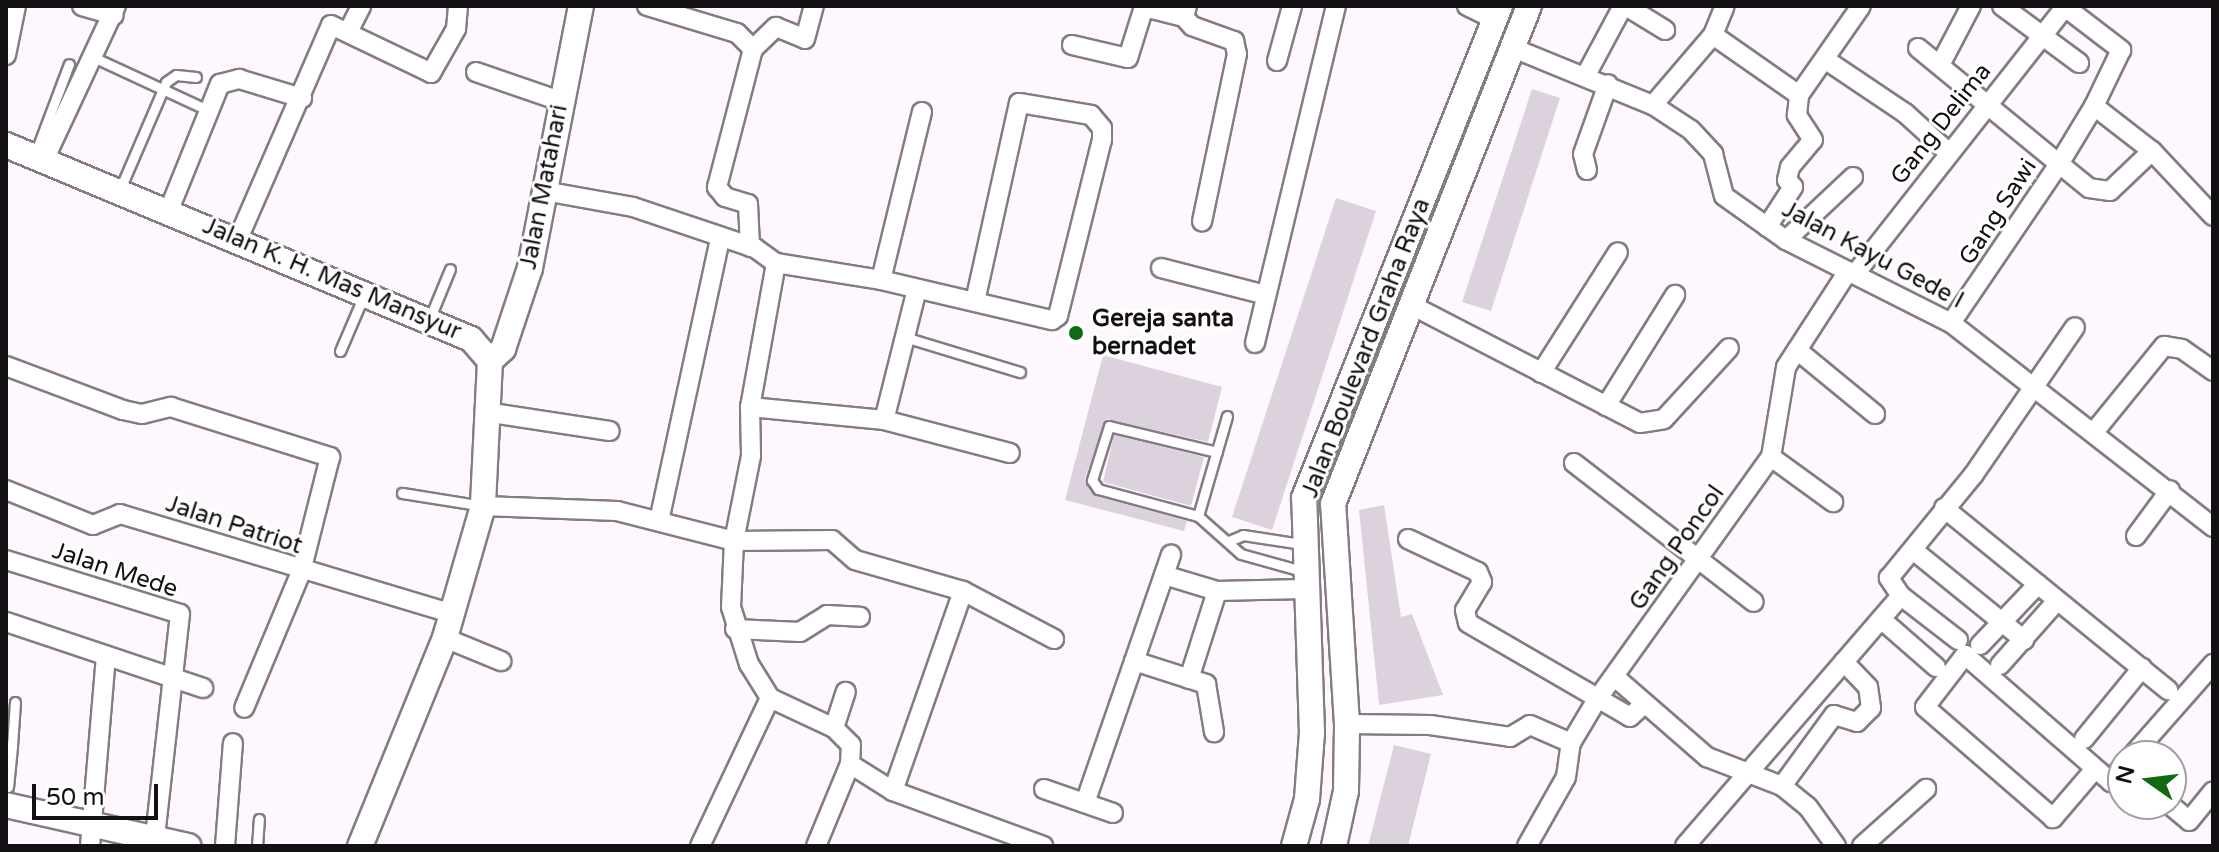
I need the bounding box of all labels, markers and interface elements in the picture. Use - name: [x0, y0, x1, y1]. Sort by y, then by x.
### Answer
- street label: Gang Delima: [1885, 57, 1997, 191]
- street label: Jalan Matahari: [514, 102, 574, 272]
- street label: Gang Sawi: [1953, 154, 2043, 270]
- street label: Jalan Boulevard Graha Raya: [1296, 194, 1436, 502]
- street label: Jalan Kayu Gede I: [1777, 195, 1969, 315]
- street label: Jalan K. H. Mas Mansyur: [198, 211, 466, 347]
- place label: Gereja santa bernadet: [1092, 305, 1234, 361]
- marker: Gereja santa bernadet: [1067, 324, 1085, 342]
- street label: Gang Poncol: [1623, 480, 1731, 616]
- street label: Jalan Patriot: [162, 489, 306, 561]
- street label: Jalan Mede: [49, 536, 181, 604]
- north arrow: [2107, 740, 2187, 820]
- text: N: [2111, 763, 2140, 786]
- scale bar: [36, 768, 162, 818]
- text: 50 m: [46, 783, 104, 812]

